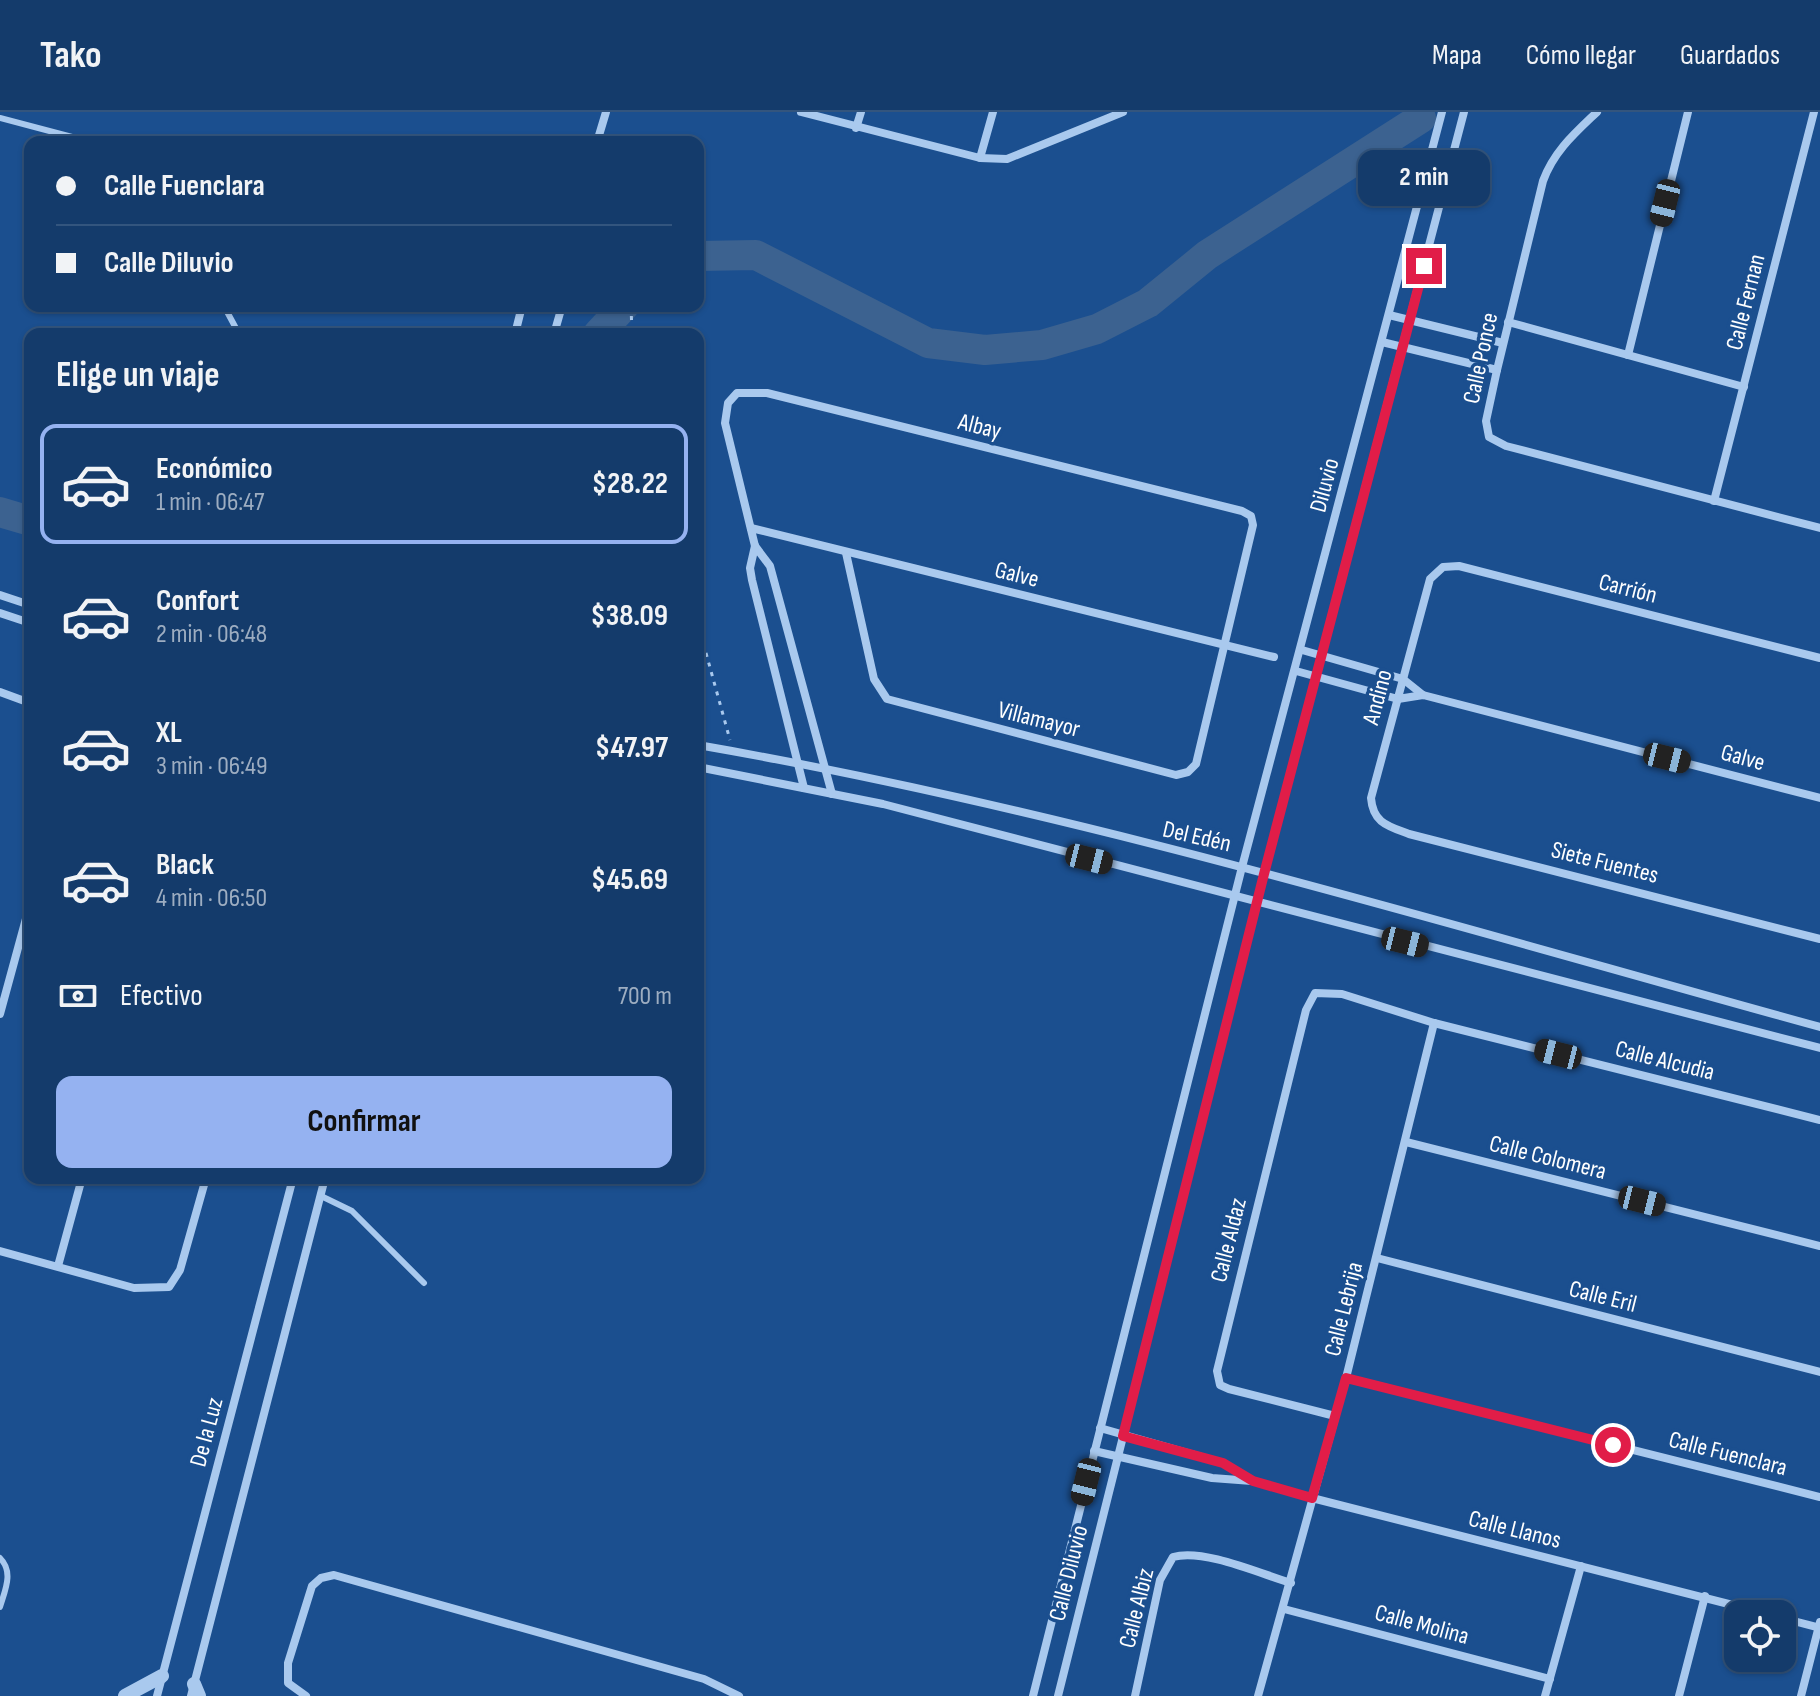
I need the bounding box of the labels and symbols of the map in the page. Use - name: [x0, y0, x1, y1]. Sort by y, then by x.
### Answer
- callout: 2 min: [1358, 150, 1490, 206]
- car: [1648, 177, 1682, 229]
- route end: [1406, 248, 1442, 284]
- street label: Calle Fernan: [1720, 251, 1771, 353]
- street label: Calle Ponce: [1457, 310, 1504, 406]
- street label: Albay: [954, 407, 1004, 446]
- street label: Diluvio: [1303, 455, 1346, 515]
- street label: Galve: [992, 555, 1042, 594]
- street label: Carrión: [1596, 567, 1660, 610]
- street label: Andino: [1356, 666, 1399, 729]
- street label: Villamayor: [995, 695, 1083, 744]
- street label: Galve: [1718, 738, 1768, 777]
- car: [1641, 741, 1693, 775]
- street label: Del Edén: [1160, 815, 1234, 858]
- street label: Siete Fuentes: [1548, 835, 1662, 890]
- car: [1063, 842, 1115, 876]
- car: [1379, 925, 1431, 959]
- street label: Calle Alcudia: [1612, 1034, 1718, 1087]
- car: [1532, 1037, 1584, 1071]
- street label: Calle Colomera: [1486, 1129, 1609, 1186]
- car: [1616, 1184, 1668, 1218]
- street label: Calle Aldaz: [1204, 1195, 1253, 1285]
- street label: Calle Lebrija: [1318, 1259, 1369, 1359]
- street label: Calle Eril: [1566, 1274, 1640, 1319]
- street label: De la Luz: [183, 1394, 230, 1470]
- street label: Calle Fuenclara: [1666, 1425, 1790, 1482]
- route start: [1595, 1427, 1631, 1463]
- car: [1069, 1456, 1103, 1508]
- street label: Calle Llanos: [1466, 1504, 1564, 1555]
- street label: Calle Diluvio: [1043, 1522, 1094, 1624]
- street label: Calle Albiz: [1113, 1565, 1160, 1651]
- street label: Calle Molina: [1372, 1598, 1472, 1651]

